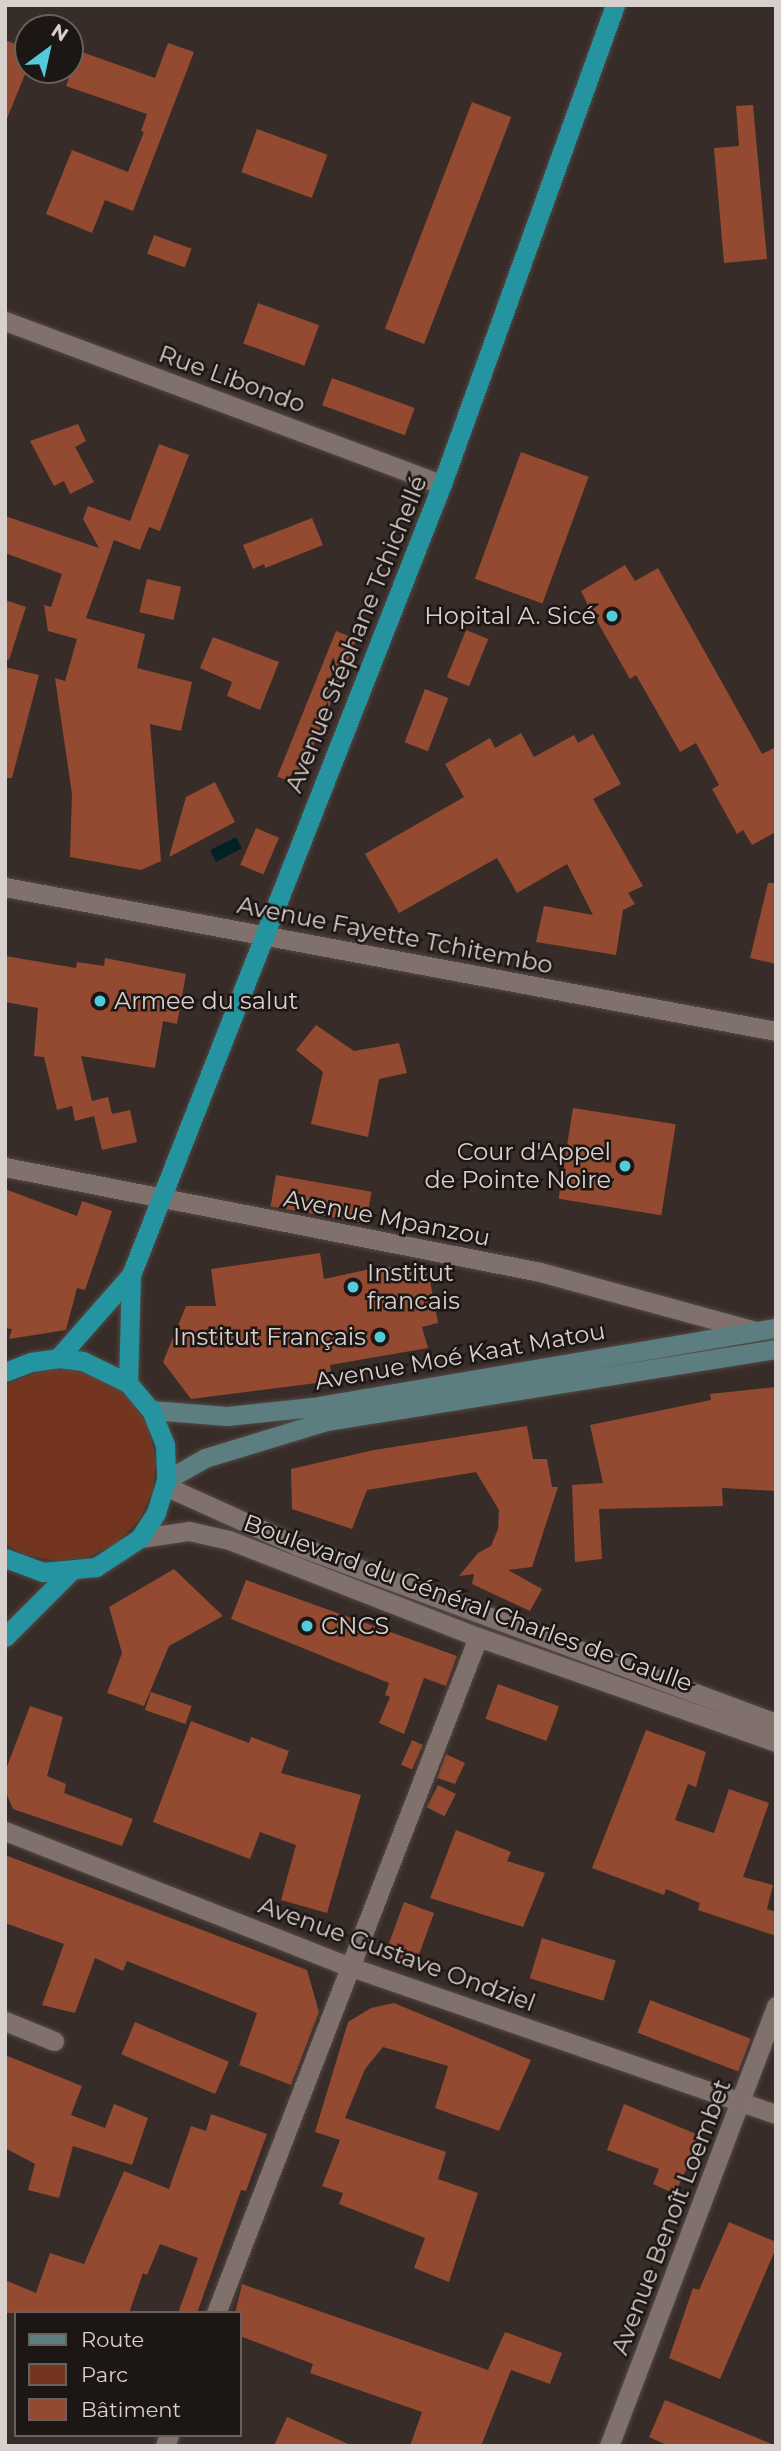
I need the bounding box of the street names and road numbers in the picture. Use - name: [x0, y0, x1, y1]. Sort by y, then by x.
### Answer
- street label: Rue Libondo: [155, 339, 309, 419]
- street label: Avenue Stéphane Tchichellé: [279, 471, 433, 797]
- street label: Avenue Fayette Tchitembo: [235, 890, 555, 980]
- street label: Avenue Mpanzou: [281, 1184, 493, 1252]
- street label: Avenue Moé Kaat Matou: [313, 1316, 607, 1396]
- street label: Boulevard du Général Charles de Gaulle: [240, 1508, 696, 1698]
- street label: Avenue Gustave Ondziel: [255, 1891, 539, 2017]
- street label: Avenue Benoît Loembet: [605, 2075, 737, 2359]

